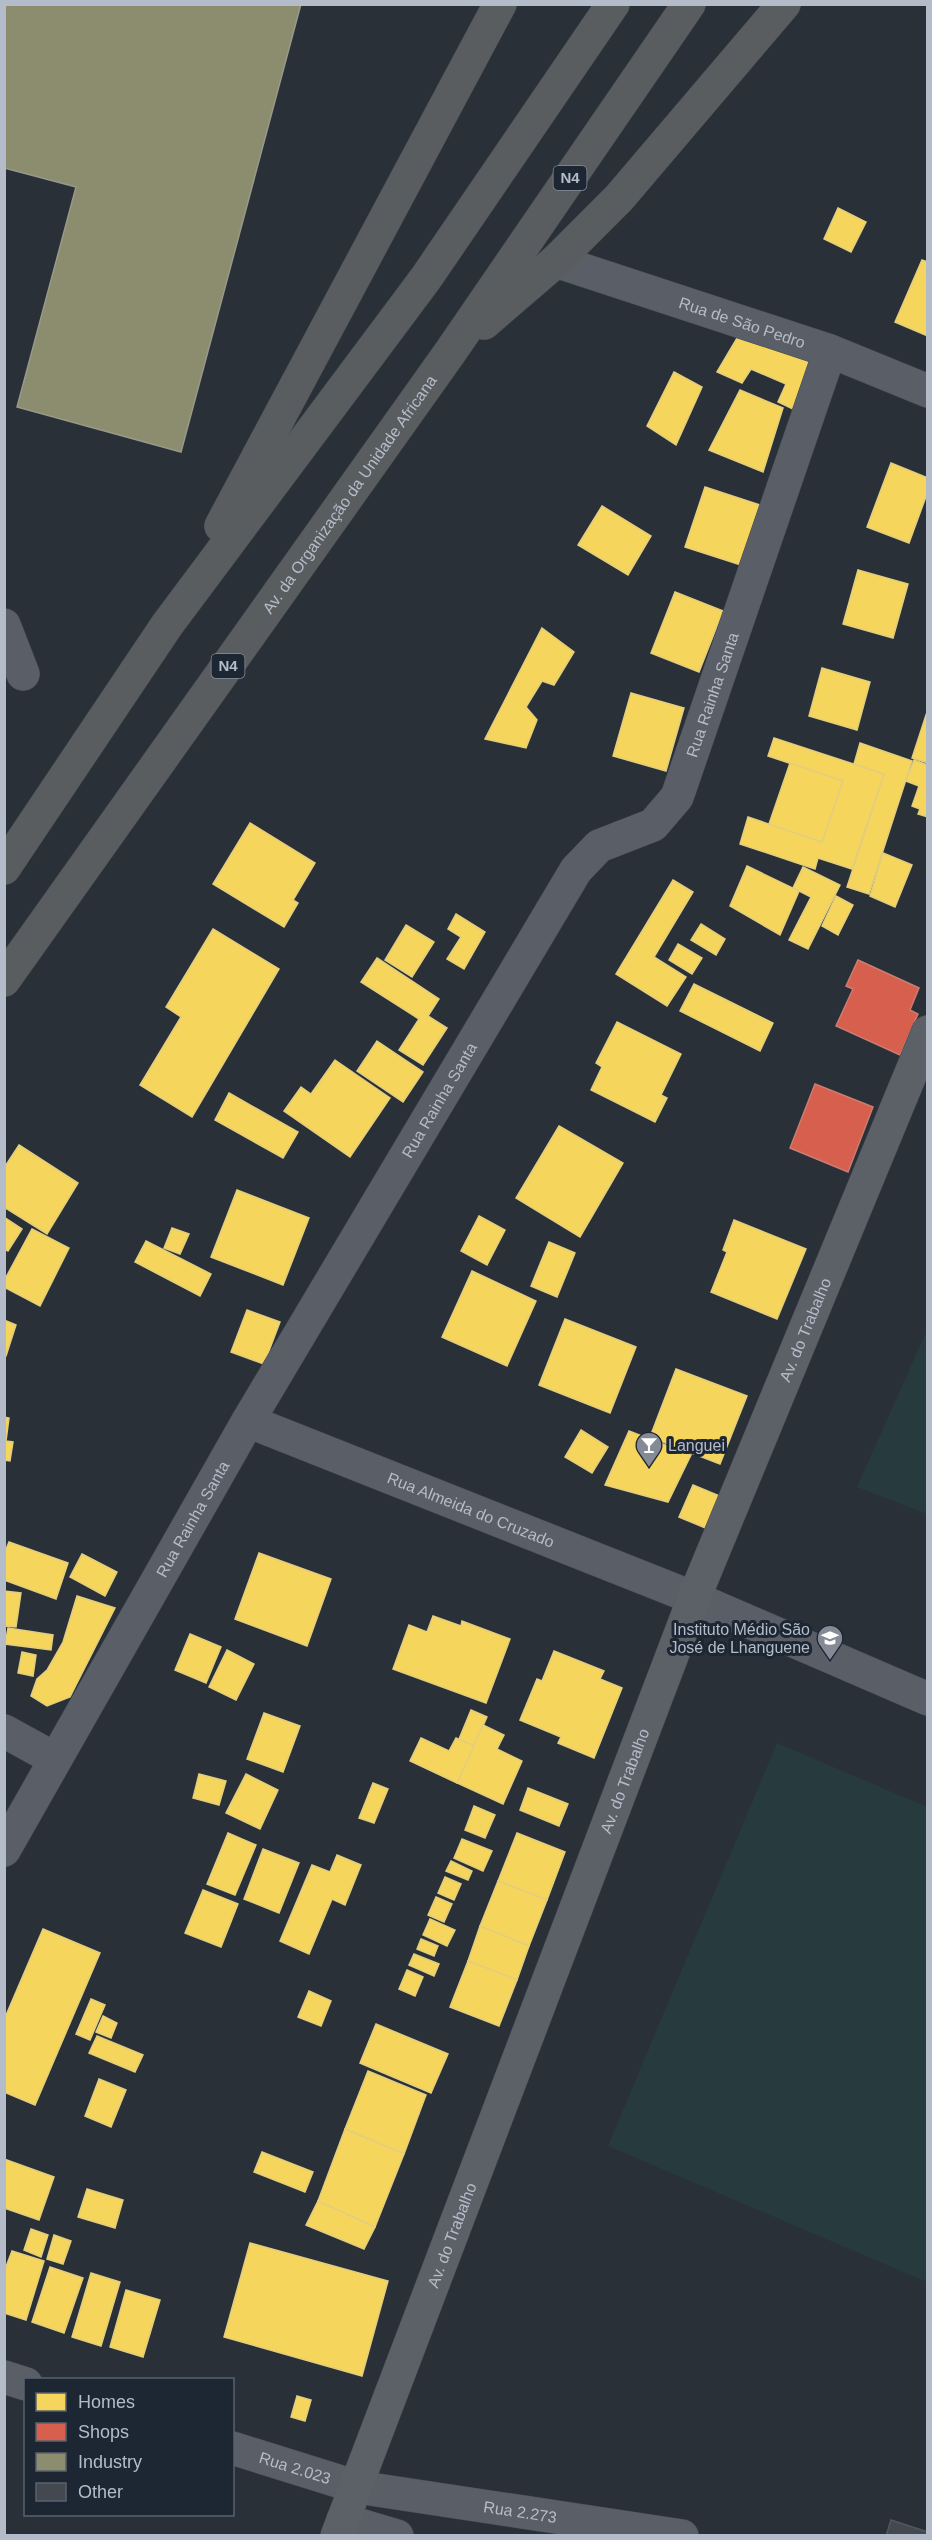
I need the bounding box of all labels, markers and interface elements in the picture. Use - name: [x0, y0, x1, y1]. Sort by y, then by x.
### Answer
- road number: N4: [554, 166, 586, 190]
- street label: Rua de São Pedro: [677, 294, 807, 351]
- street label: Av. da Organização da Unidade Africana: [259, 372, 440, 617]
- street label: Rua Rainha Santa: [683, 630, 742, 760]
- road number: N4: [212, 654, 244, 678]
- street label: Rua Rainha Santa: [399, 1040, 480, 1161]
- street label: Av. do Trabalho: [776, 1275, 834, 1384]
- bar icon: Languei: [634, 1430, 664, 1468]
- place label: Languei: [668, 1437, 725, 1454]
- street label: Rua Rainha Santa: [153, 1458, 233, 1580]
- street label: Rua Almeida do Cruzado: [385, 1469, 557, 1551]
- place label: Instituto Médio São José de Lhanguene: [669, 1621, 810, 1656]
- school or university icon: Instituto Médio São José de Lhanguene: [815, 1623, 845, 1661]
- street label: Av. do Trabalho: [597, 1726, 653, 1836]
- street label: Av. do Trabalho: [424, 2180, 480, 2290]
- legend: [24, 2378, 234, 2516]
- text: Homes: [78, 2392, 135, 2412]
- text: Shops: [78, 2422, 129, 2442]
- street label: Rua 2.023: [257, 2449, 333, 2487]
- text: Industry: [78, 2452, 142, 2472]
- text: Other: [78, 2482, 123, 2502]
- street label: Rua 2.273: [482, 2498, 558, 2526]

